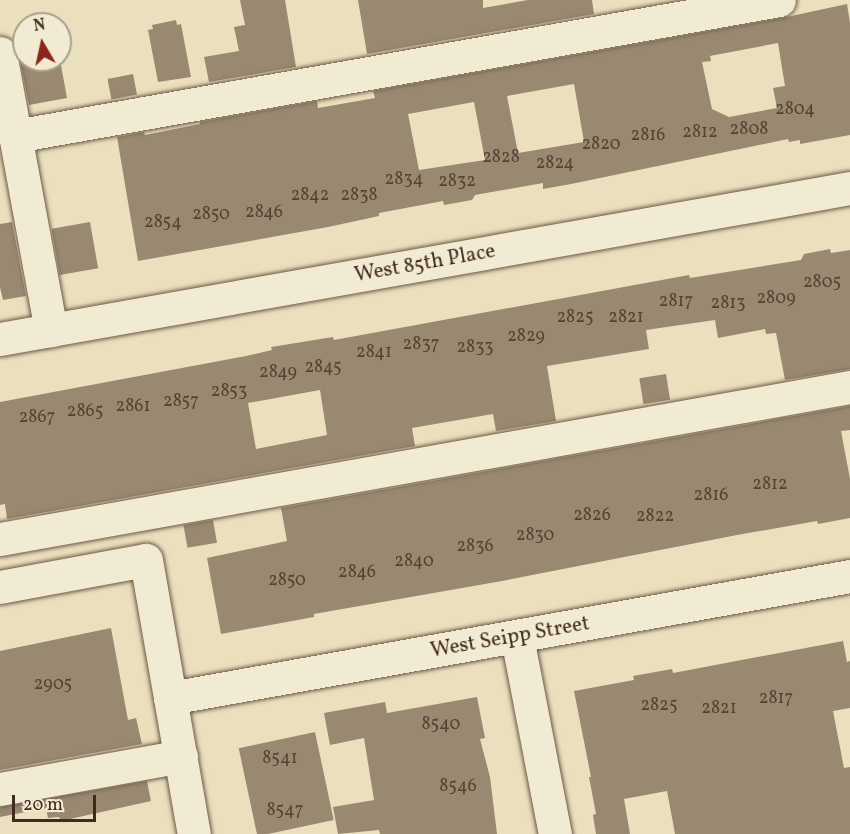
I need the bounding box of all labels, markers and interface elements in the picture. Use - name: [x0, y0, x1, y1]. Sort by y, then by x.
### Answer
- north arrow: [12, 12, 72, 72]
- text: N: [32, 14, 47, 38]
- house number: 2804: [775, 99, 815, 121]
- house number: 2808: [730, 119, 768, 141]
- house number: 2812: [682, 122, 718, 144]
- house number: 2816: [631, 125, 665, 147]
- house number: 2820: [581, 134, 621, 156]
- house number: 2828: [482, 147, 520, 169]
- house number: 2824: [536, 153, 574, 175]
- house number: 2834: [385, 169, 423, 191]
- house number: 2832: [438, 171, 476, 193]
- house number: 2842: [291, 185, 329, 207]
- house number: 2838: [340, 185, 378, 207]
- house number: 2846: [245, 202, 283, 224]
- house number: 2850: [192, 204, 230, 226]
- house number: 2854: [144, 212, 182, 234]
- street label: West 85th Place: [352, 239, 498, 289]
- house number: 2805: [803, 272, 841, 294]
- house number: 2809: [756, 288, 796, 310]
- house number: 2817: [659, 291, 693, 313]
- house number: 2813: [710, 293, 746, 315]
- house number: 2825: [556, 307, 594, 329]
- house number: 2821: [608, 307, 644, 329]
- house number: 2829: [507, 326, 545, 348]
- house number: 2837: [403, 334, 439, 356]
- house number: 2833: [456, 337, 494, 359]
- house number: 2841: [356, 342, 392, 364]
- house number: 2845: [304, 357, 342, 379]
- house number: 2849: [259, 362, 297, 384]
- house number: 2853: [211, 381, 247, 403]
- house number: 2857: [163, 391, 199, 413]
- house number: 2861: [116, 396, 150, 418]
- house number: 2865: [67, 401, 103, 423]
- house number: 2867: [19, 407, 55, 429]
- house number: 2812: [752, 474, 788, 496]
- house number: 2816: [694, 485, 728, 507]
- house number: 2826: [573, 505, 611, 527]
- house number: 2822: [636, 506, 674, 528]
- house number: 2830: [516, 525, 554, 547]
- house number: 2836: [456, 536, 494, 558]
- house number: 2840: [394, 551, 434, 573]
- house number: 2846: [338, 562, 376, 584]
- house number: 2850: [268, 570, 306, 592]
- street label: West Seipp Street: [429, 612, 591, 664]
- house number: 2905: [34, 674, 72, 696]
- house number: 2817: [759, 688, 793, 710]
- house number: 2825: [640, 695, 678, 717]
- house number: 2821: [701, 698, 737, 720]
- house number: 8540: [422, 714, 460, 736]
- house number: 8541: [262, 748, 298, 770]
- house number: 8546: [439, 776, 477, 798]
- scale bar: [15, 783, 99, 821]
- text: 20 m: [23, 793, 63, 818]
- house number: 8547: [266, 800, 304, 822]

